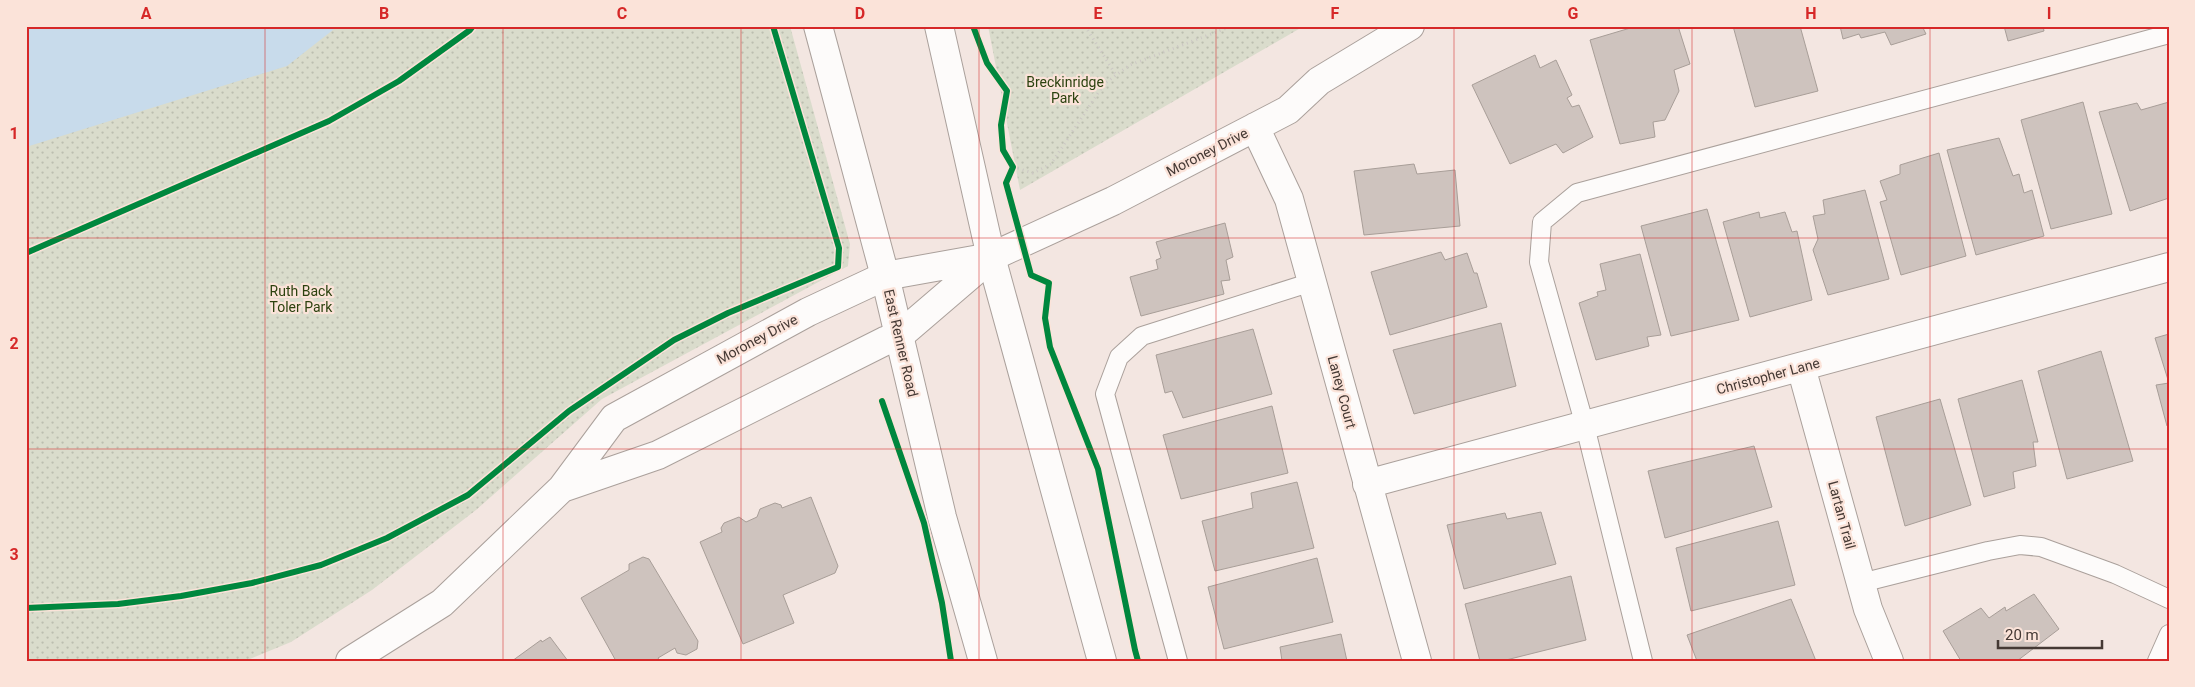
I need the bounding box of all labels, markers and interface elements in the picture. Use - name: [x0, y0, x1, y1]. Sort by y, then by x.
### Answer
- text: A: [141, 4, 152, 23]
- text: B: [379, 4, 389, 23]
- text: C: [617, 4, 627, 23]
- text: D: [855, 4, 865, 23]
- text: E: [1094, 4, 1103, 23]
- text: F: [1331, 4, 1340, 23]
- text: G: [1568, 4, 1579, 23]
- text: H: [1805, 4, 1817, 23]
- text: I: [2047, 4, 2051, 23]
- park label: Breckinridge Park: [1026, 74, 1104, 106]
- text: 1: [9, 124, 19, 143]
- street label: Moroney Drive: [1164, 125, 1250, 179]
- park label: Ruth Back Toler Park: [270, 283, 333, 315]
- street label: East Renner Road: [881, 288, 921, 398]
- street label: Moroney Drive: [714, 311, 800, 367]
- text: 2: [9, 334, 19, 353]
- street label: Laney Court: [1325, 354, 1360, 431]
- street label: Christopher Lane: [1715, 355, 1821, 397]
- street label: Lartan Trail: [1825, 479, 1859, 551]
- text: 3: [9, 545, 19, 564]
- scale bar: [1998, 617, 2101, 649]
- text: 20 m: [2005, 626, 2039, 644]

